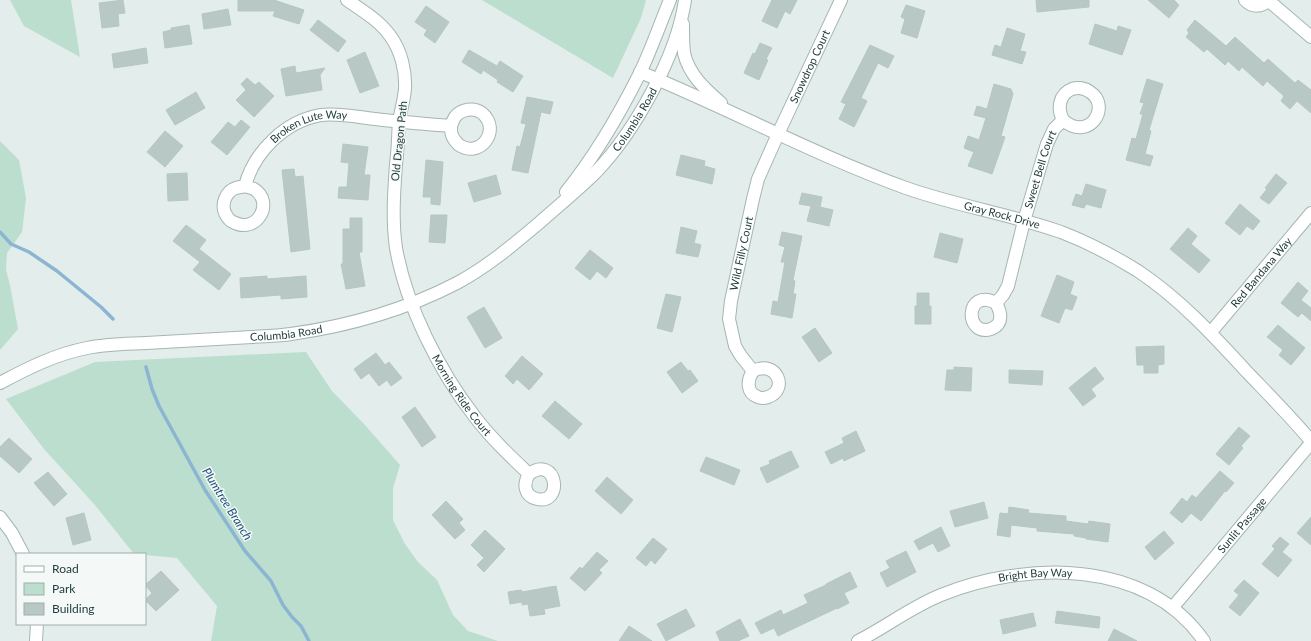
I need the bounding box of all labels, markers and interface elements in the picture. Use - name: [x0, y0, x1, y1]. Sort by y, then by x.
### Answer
- street label: Snowdrop Court: [786, 28, 832, 105]
- street label: Columbia Road: [609, 85, 659, 154]
- street label: Old Dragon Path: [388, 100, 409, 182]
- street label: Broken Lute Way: [267, 107, 348, 145]
- street label: Sweet Bell Court: [1021, 128, 1058, 210]
- street label: Gray Rock Drive: [963, 198, 1042, 231]
- street label: Wild Filly Court: [726, 215, 755, 292]
- street label: Red Bandana Way: [1228, 234, 1294, 310]
- street label: Columbia Road: [250, 322, 323, 343]
- street label: Morning Ride Court: [430, 352, 494, 438]
- water label: Plumtree Branch: [199, 465, 256, 543]
- street label: Sunlit Passage: [1214, 494, 1269, 555]
- legend: [16, 553, 146, 625]
- text: Road: [52, 561, 79, 576]
- street label: Bright Bay Way: [997, 566, 1073, 584]
- text: Park: [52, 581, 76, 596]
- text: Building: [52, 601, 95, 616]

